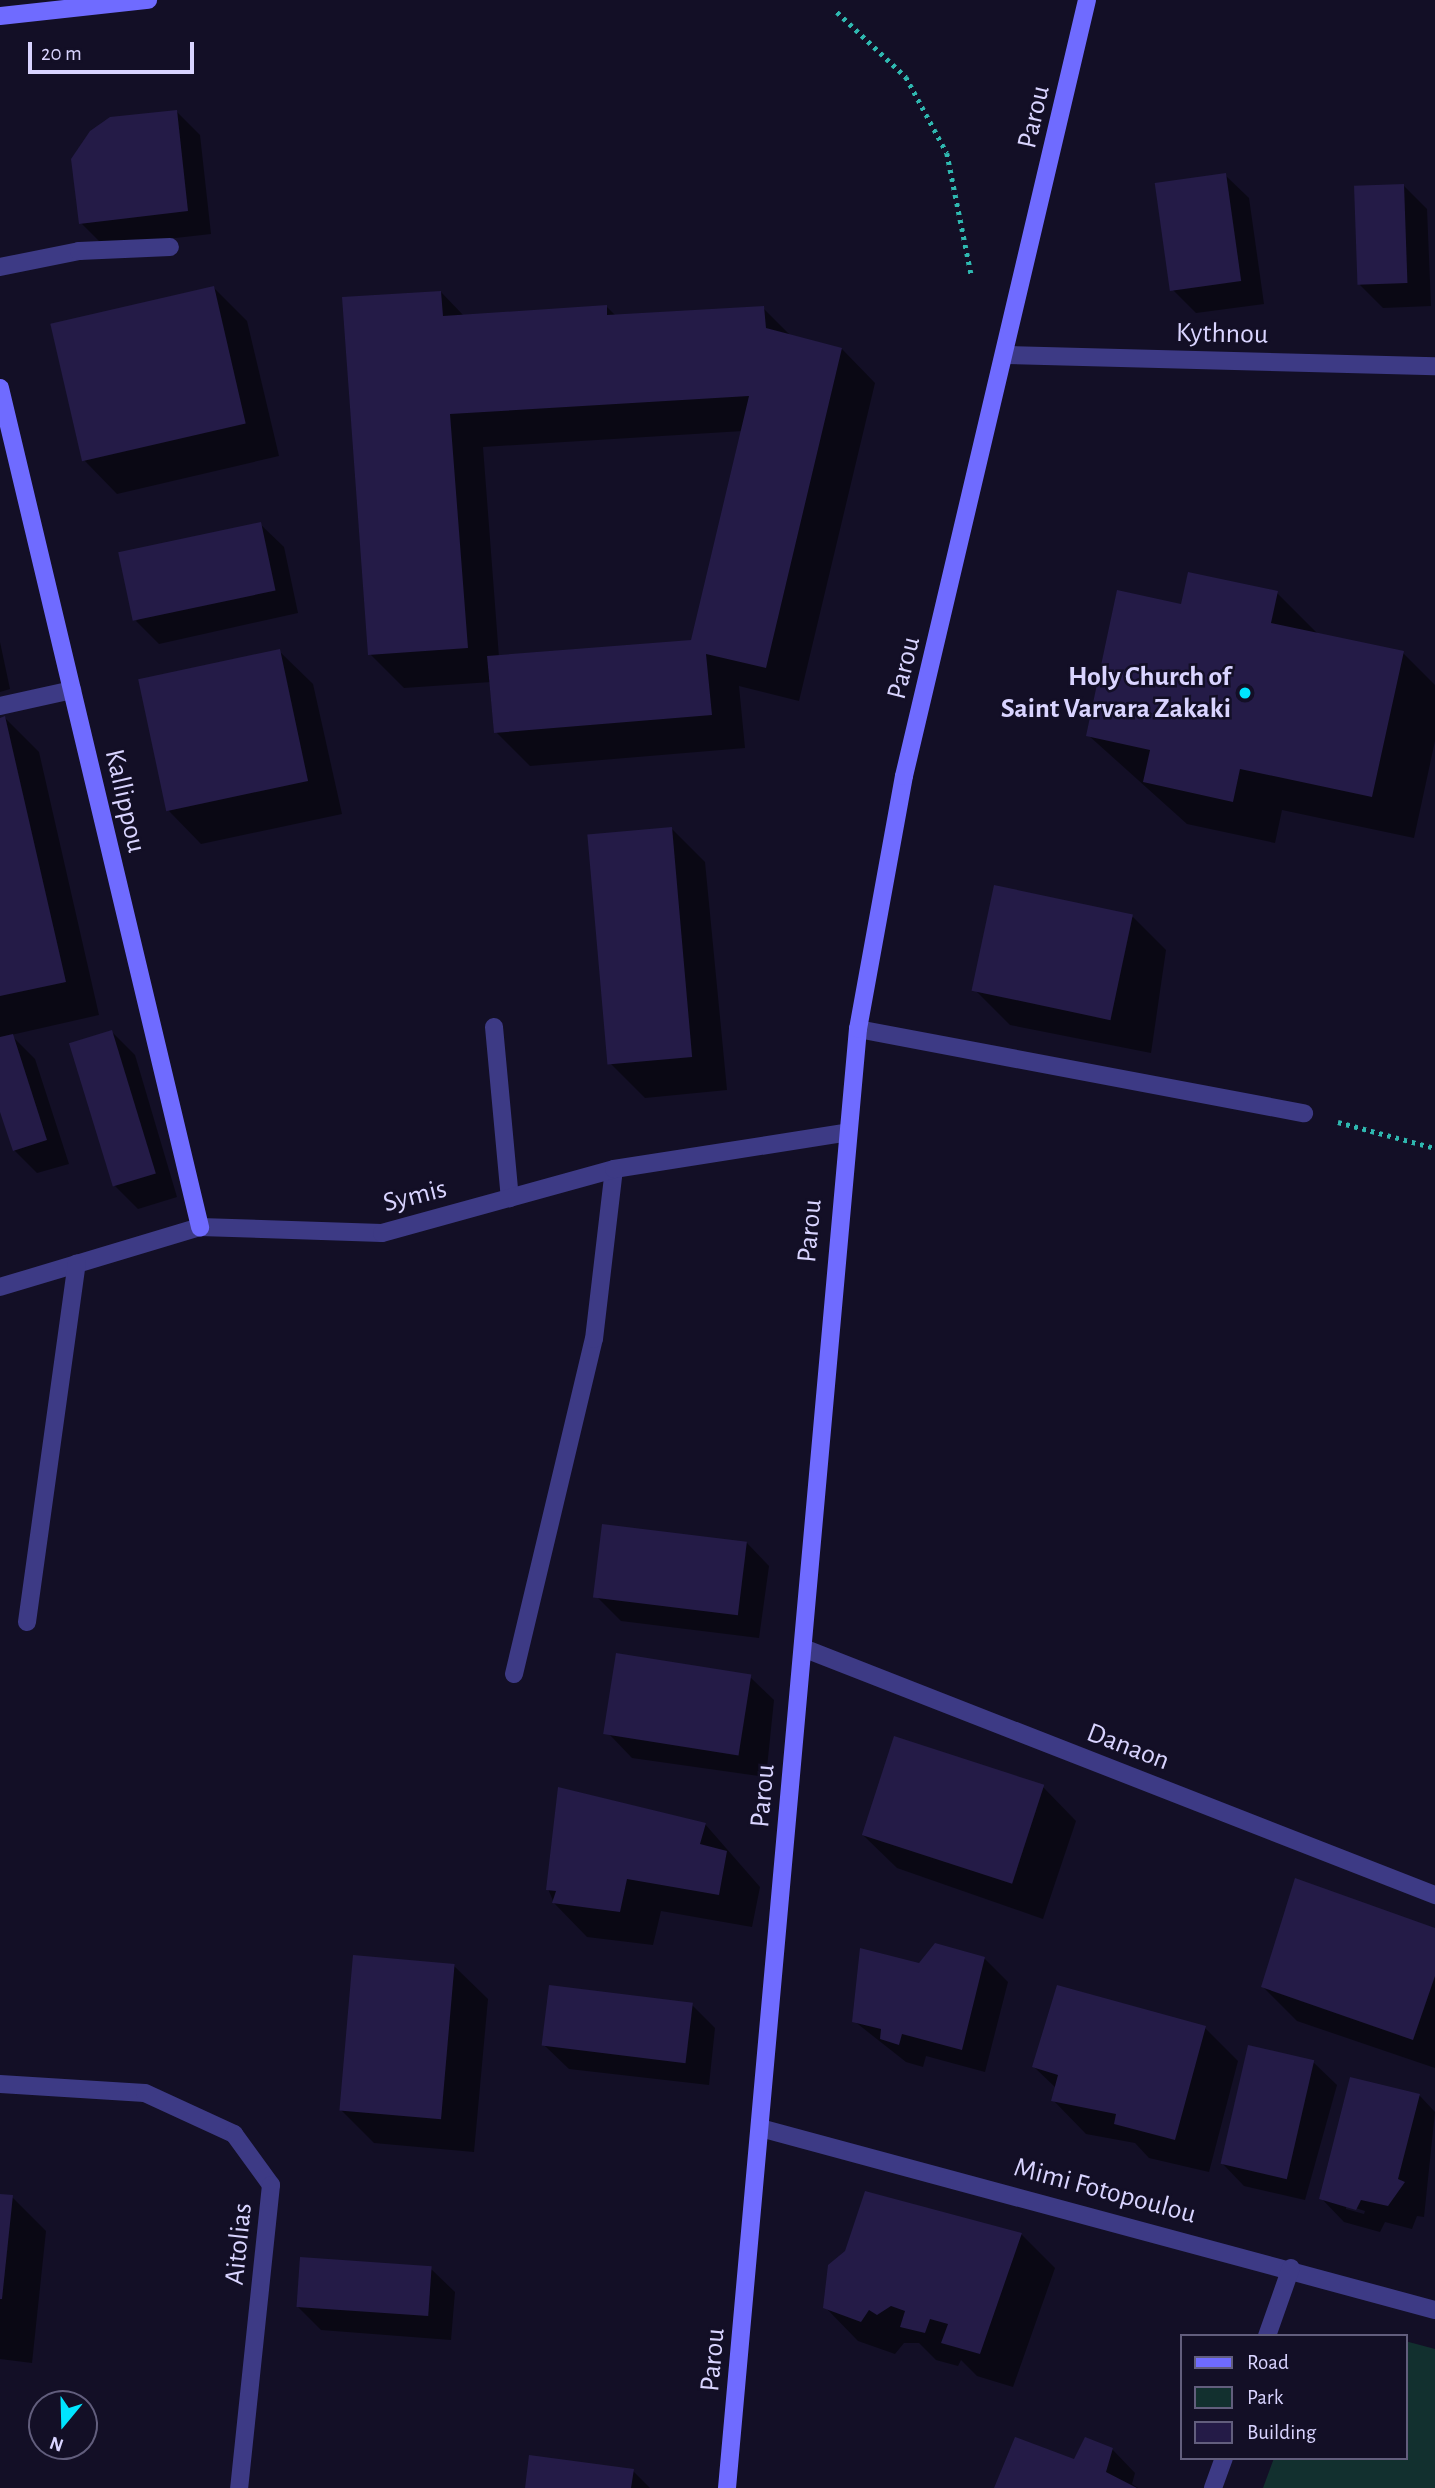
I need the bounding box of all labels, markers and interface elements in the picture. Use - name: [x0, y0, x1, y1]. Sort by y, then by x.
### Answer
- scale bar: [32, 28, 198, 72]
- text: 20 m: [41, 43, 82, 64]
- street label: Parou: [1010, 82, 1058, 152]
- street label: Kythnou: [1176, 316, 1268, 352]
- street label: Parou: [880, 633, 928, 703]
- place label: Holy Church of Saint Varvara Zakaki: [1001, 660, 1231, 726]
- marker: Holy Church of Saint Varvara Zakaki: [1237, 685, 1253, 701]
- street label: Kallippou: [97, 746, 153, 856]
- street label: Symis: [380, 1172, 450, 1220]
- street label: Parou: [790, 1198, 830, 1264]
- street label: Danaon: [1082, 1716, 1174, 1778]
- street label: Parou: [743, 1763, 783, 1829]
- street label: Mimi Fotopoulou: [1010, 2151, 1200, 2231]
- street label: Aitolias: [218, 2201, 260, 2287]
- street label: Parou: [693, 2327, 733, 2393]
- legend: [1180, 2334, 1407, 2460]
- text: Road: [1247, 2352, 1289, 2373]
- text: Park: [1247, 2387, 1283, 2408]
- north arrow: [28, 2390, 98, 2460]
- text: Building: [1247, 2422, 1316, 2443]
- text: N: [47, 2432, 66, 2455]

